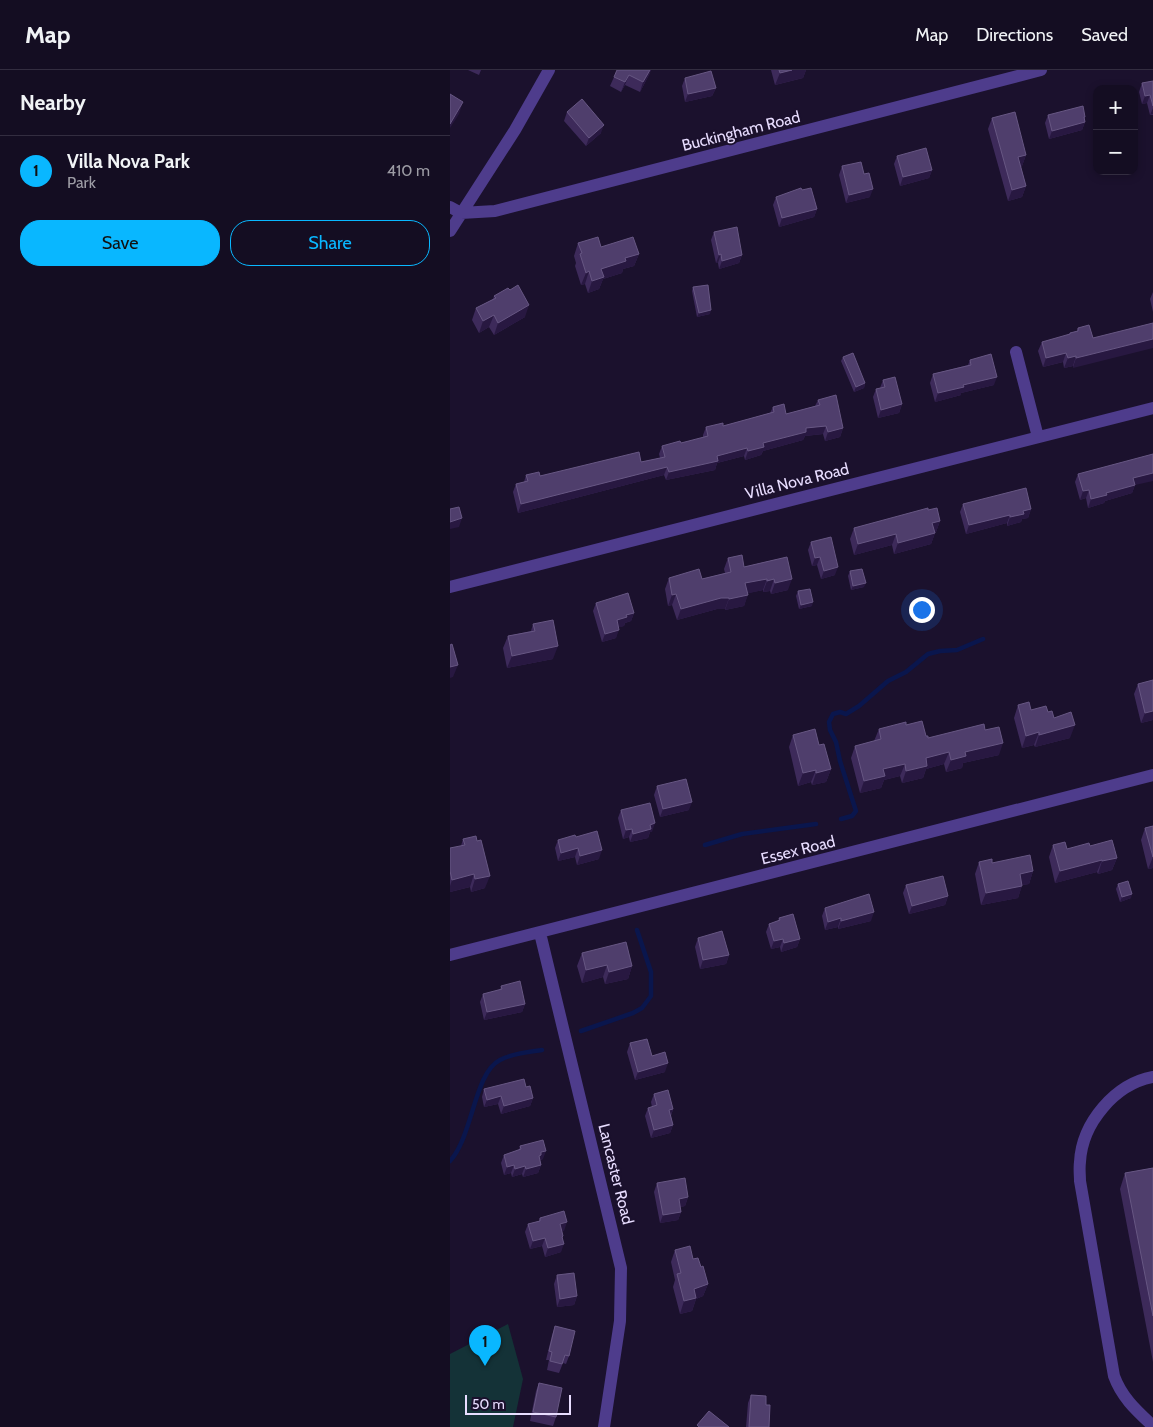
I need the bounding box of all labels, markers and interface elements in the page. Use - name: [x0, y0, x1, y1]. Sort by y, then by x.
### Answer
- text: Map: [25, 20, 71, 49]
- text: Map: [915, 24, 948, 46]
- text: Directions: [976, 24, 1053, 46]
- text: Saved: [1081, 24, 1128, 46]
- map controls: [1093, 85, 1138, 175]
- button: +: [1093, 85, 1138, 130]
- text: Nearby: [20, 90, 86, 115]
- street label: Buckingham Road: [680, 107, 802, 155]
- button: −: [1093, 130, 1138, 175]
- text: Villa Nova Park: [67, 150, 190, 173]
- text: 1: [33, 161, 39, 180]
- text: 410 m: [387, 161, 430, 180]
- text: Park: [67, 173, 96, 192]
- button: Save: [20, 220, 220, 266]
- button: Share: [230, 220, 430, 266]
- street label: Villa Nova Road: [743, 459, 851, 503]
- your location: [909, 597, 935, 623]
- street label: Essex Road: [759, 832, 837, 868]
- street label: Lancaster Road: [594, 1122, 638, 1226]
- pin: 1: [469, 1325, 501, 1366]
- scale bar: [465, 1392, 571, 1415]
- text: 50 m: [472, 1395, 505, 1413]

